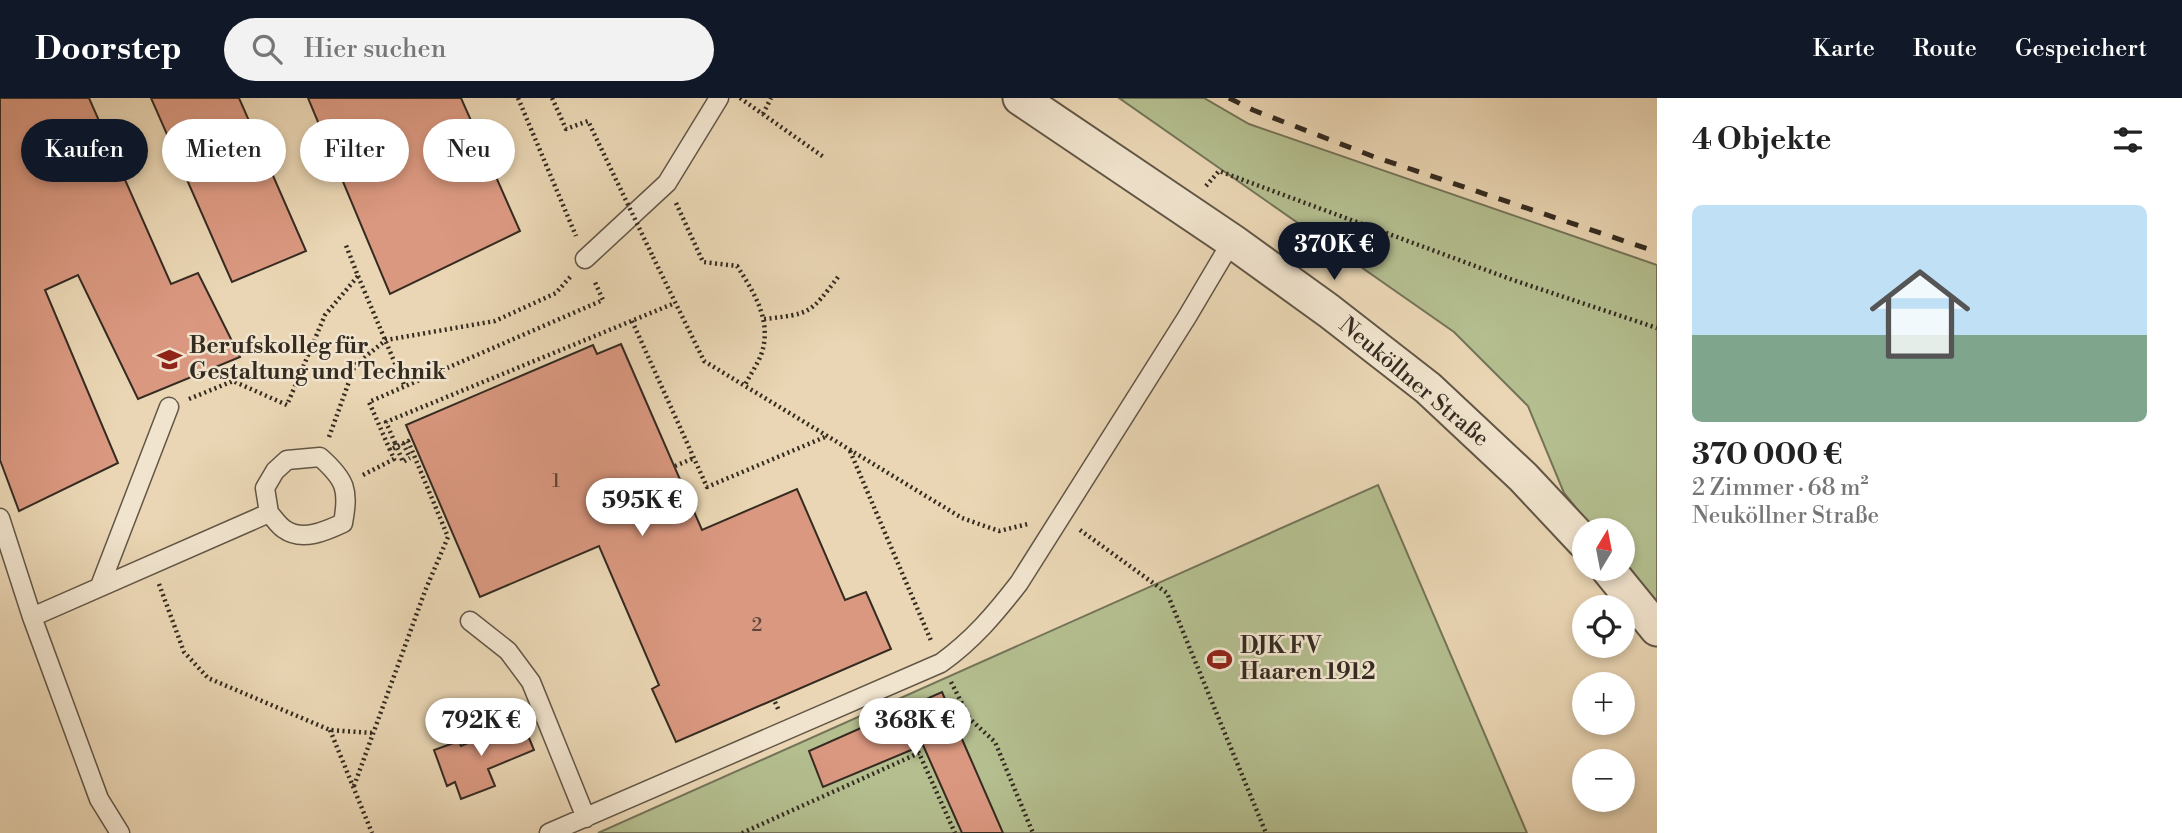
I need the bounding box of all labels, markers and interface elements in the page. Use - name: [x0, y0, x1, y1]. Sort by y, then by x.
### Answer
- search box: [224, 18, 714, 81]
- text: Doorstep: [35, 29, 182, 70]
- icon: search: [248, 30, 286, 68]
- text: Hier suchen: [304, 33, 446, 65]
- text: Karte: [1813, 34, 1875, 64]
- text: Route: [1913, 34, 1977, 64]
- text: Gespeichert: [2015, 34, 2147, 64]
- chip: Kaufen: [21, 119, 148, 182]
- chip: Mieten: [162, 119, 286, 182]
- chip: Filter: [300, 119, 409, 182]
- chip: Neu: [423, 119, 515, 182]
- text: 4 Objekte: [1692, 121, 1831, 159]
- icon: filters: [2109, 121, 2147, 159]
- pin: 370K €: [1277, 222, 1391, 282]
- text: 370K €: [1294, 231, 1374, 259]
- icon: home: [1857, 251, 1983, 377]
- street label: Neuköllner Straße: [1333, 311, 1495, 453]
- place label: Berufskolleg für Gestaltung und Technik: [189, 332, 447, 386]
- school or university icon: Berufskolleg für Gestaltung und Technik: [155, 345, 183, 373]
- text: 370 000 €: [1692, 436, 1842, 474]
- house number: 1: [552, 469, 560, 493]
- text: 2 Zimmer · 68 m²: [1692, 474, 1869, 502]
- pin: 595K €: [585, 478, 699, 538]
- text: 595K €: [602, 487, 682, 515]
- text: Neuköllner Straße: [1692, 502, 1879, 530]
- north arrow: [1572, 518, 1634, 581]
- map controls: [1572, 518, 1635, 812]
- button: locate: [1572, 595, 1635, 658]
- house number: 2: [752, 613, 762, 637]
- place label: DJK FV Haaren 1912: [1240, 632, 1376, 686]
- sports icon: DJK FV Haaren 1912: [1206, 645, 1234, 673]
- button: +: [1572, 672, 1635, 735]
- pin: 792K €: [424, 698, 538, 758]
- pin: 368K €: [858, 698, 972, 758]
- text: 792K €: [441, 707, 521, 735]
- text: 368K €: [875, 707, 955, 735]
- button: −: [1572, 749, 1635, 812]

